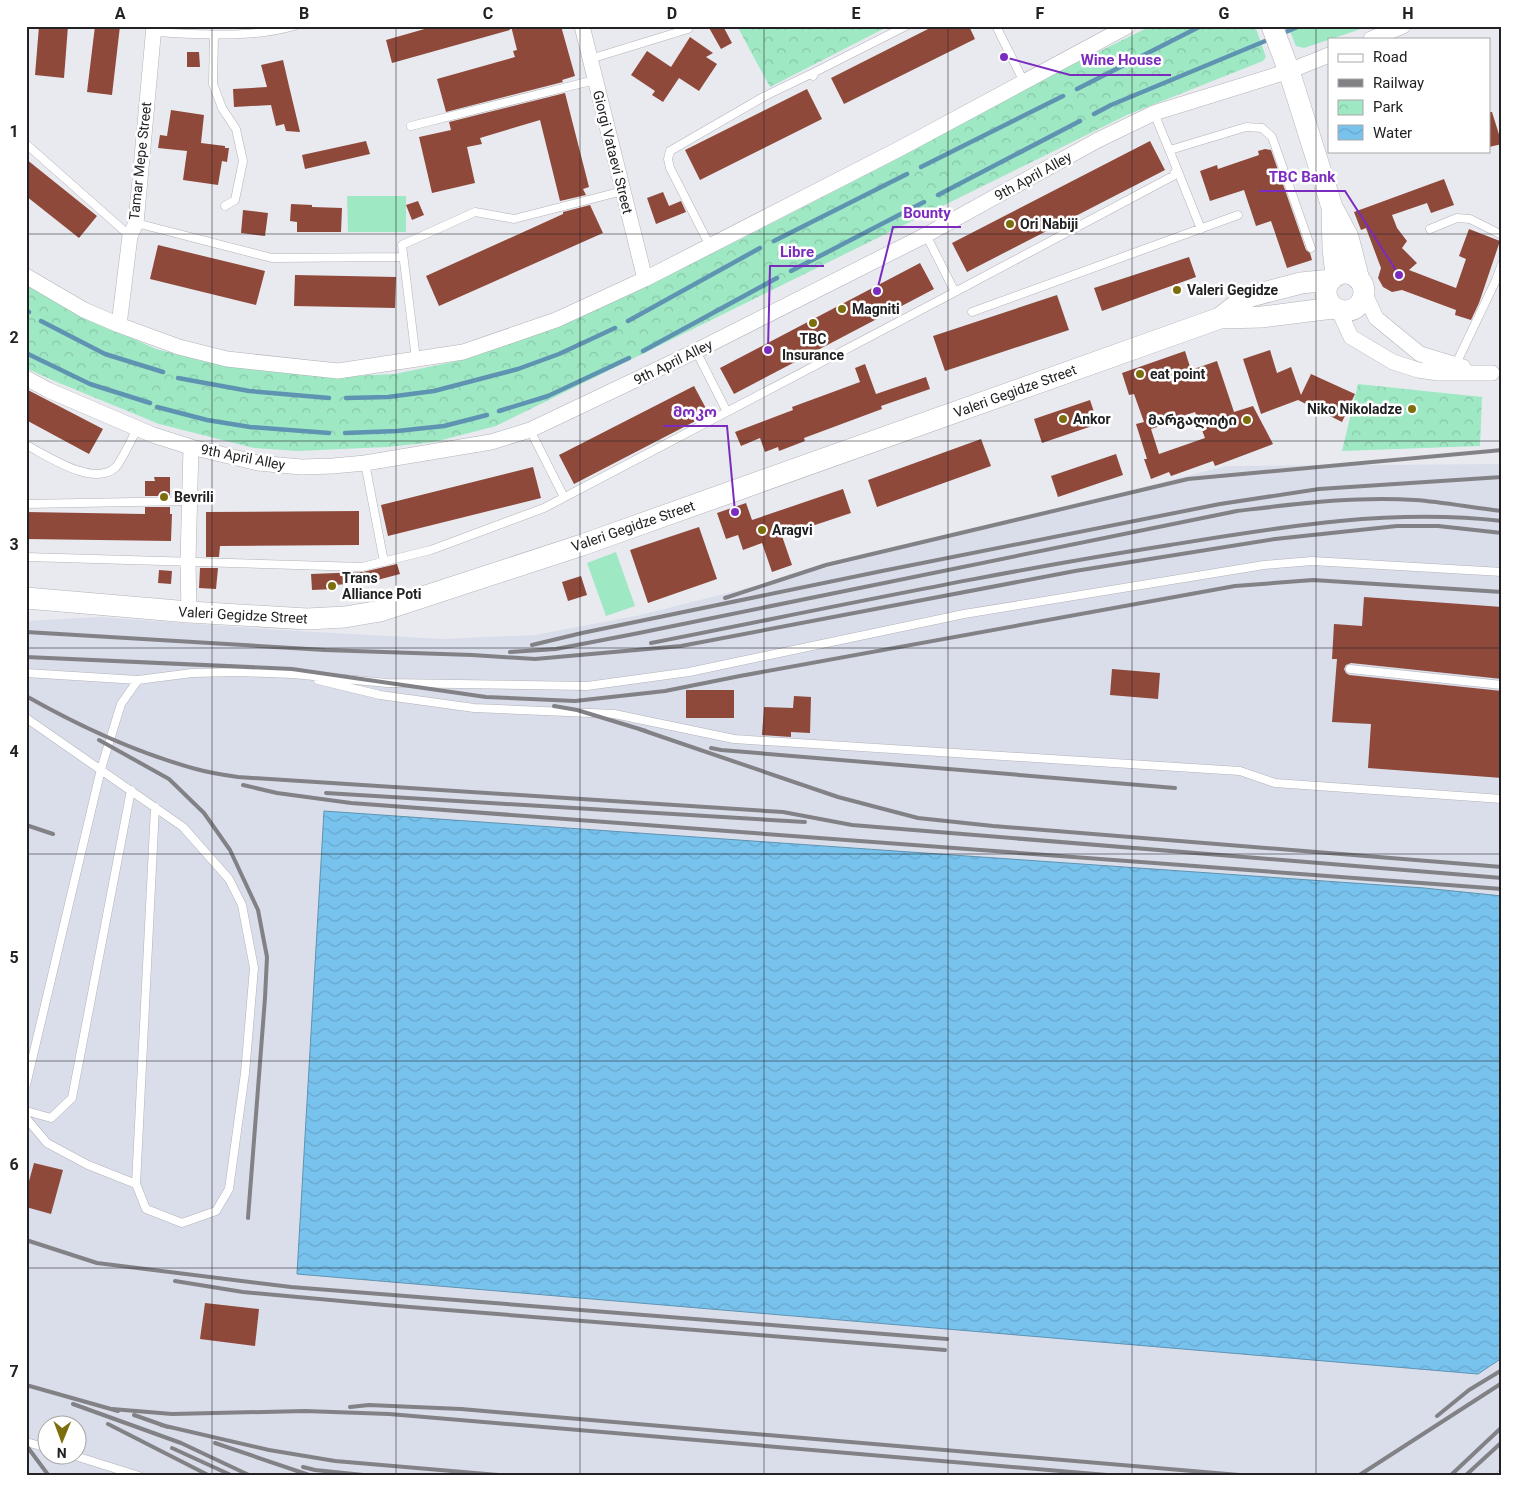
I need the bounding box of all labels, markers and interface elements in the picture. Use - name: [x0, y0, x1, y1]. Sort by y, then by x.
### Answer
- text: A: [115, 4, 126, 23]
- text: B: [299, 4, 309, 23]
- text: C: [483, 4, 493, 23]
- text: D: [667, 4, 677, 23]
- text: E: [852, 4, 861, 23]
- text: F: [1036, 4, 1045, 23]
- text: G: [1219, 4, 1230, 23]
- text: H: [1402, 4, 1414, 23]
- legend: [1328, 38, 1490, 152]
- callout: Wine House: [1070, 45, 1171, 75]
- text: Road: [1373, 48, 1407, 66]
- text: Wine House: [1081, 51, 1161, 69]
- text: Railway: [1373, 74, 1424, 92]
- street label: Giorgi Vataevi Street: [590, 89, 636, 216]
- text: Park: [1373, 98, 1404, 116]
- street label: Tamar Mepe Street: [126, 101, 154, 221]
- text: 1: [9, 122, 19, 141]
- text: Water: [1373, 124, 1412, 142]
- street label: 9th April Alley: [992, 148, 1075, 204]
- callout: TBC Bank: [1259, 161, 1345, 191]
- text: TBC Bank: [1269, 168, 1336, 186]
- callout: Bounty: [893, 197, 961, 227]
- text: Bounty: [903, 204, 951, 222]
- place label: Ori Nabiji: [1020, 216, 1078, 232]
- marker: Ori Nabiji: [1004, 218, 1016, 230]
- callout: Libre: [770, 236, 824, 266]
- text: Libre: [780, 243, 814, 261]
- place label: Valeri Gegidze: [1187, 282, 1279, 298]
- marker: Valeri Gegidze: [1171, 284, 1183, 296]
- place label: Magniti: [852, 301, 900, 317]
- marker: Magniti: [836, 303, 848, 315]
- marker: TBC Insurance: [807, 317, 819, 329]
- text: 2: [9, 328, 19, 347]
- place label: TBC Insurance: [782, 331, 844, 363]
- street label: 9th April Alley: [631, 336, 715, 388]
- street label: Valeri Gegidze Street: [951, 361, 1079, 421]
- place label: eat point: [1150, 366, 1206, 382]
- marker: eat point: [1134, 368, 1146, 380]
- callout: მოკო: [663, 396, 727, 426]
- place label: Niko Nikoladze: [1307, 401, 1402, 417]
- text: მოკო: [673, 403, 717, 421]
- marker: Niko Nikoladze: [1406, 403, 1418, 415]
- place label: Ankor: [1073, 411, 1111, 427]
- place label: მარგალიტი: [1148, 412, 1237, 429]
- marker: Ankor: [1057, 413, 1069, 425]
- marker: მარგალიტი: [1241, 414, 1253, 426]
- street label: 9th April Alley: [199, 441, 287, 473]
- place label: Bevrili: [174, 489, 214, 505]
- marker: Bevrili: [158, 491, 170, 503]
- street label: Valeri Gegidze Street: [569, 497, 697, 555]
- place label: Aragvi: [772, 522, 813, 538]
- marker: Aragvi: [756, 524, 768, 536]
- text: 3: [9, 535, 19, 554]
- place label: Trans Alliance Poti: [342, 570, 421, 602]
- marker: Trans Alliance Poti: [326, 580, 338, 592]
- street label: Valeri Gegidze Street: [178, 604, 308, 626]
- text: 4: [9, 742, 19, 761]
- text: 5: [9, 948, 19, 967]
- text: 6: [9, 1155, 19, 1174]
- text: 7: [9, 1362, 19, 1381]
- north arrow: [38, 1414, 88, 1464]
- text: N: [57, 1445, 67, 1461]

